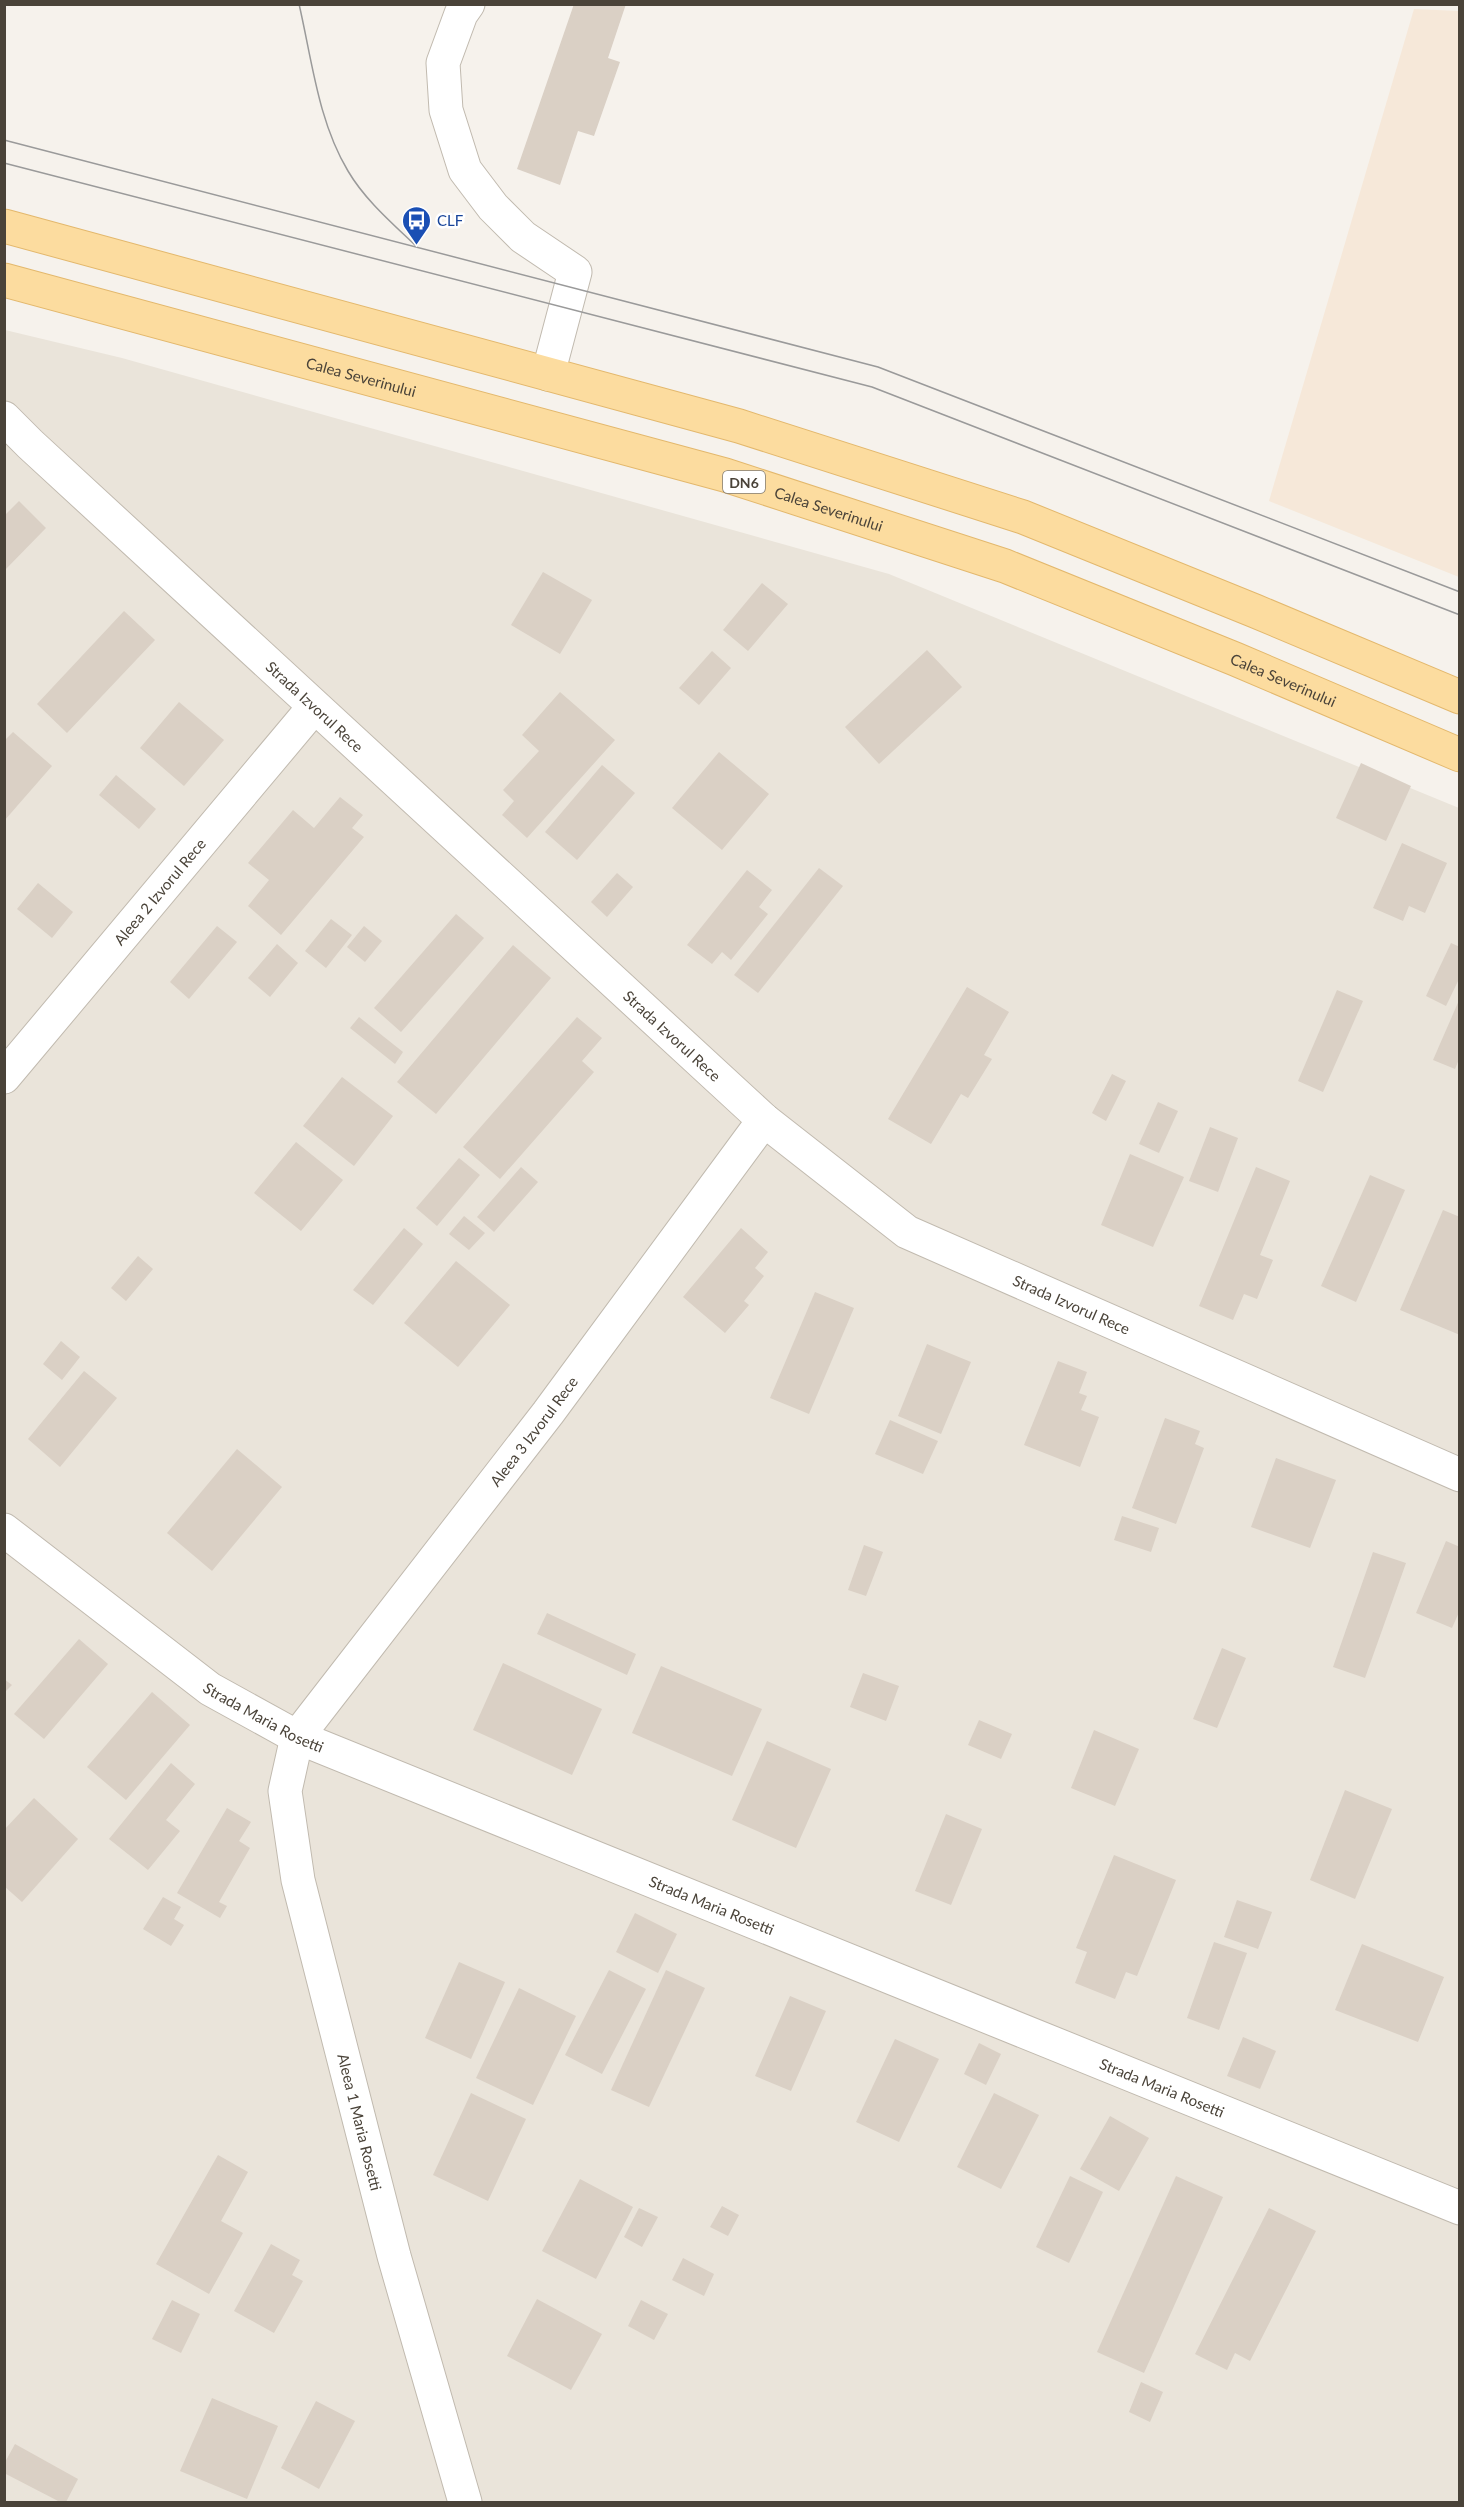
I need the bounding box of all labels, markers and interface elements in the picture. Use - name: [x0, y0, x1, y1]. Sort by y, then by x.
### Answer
- bus stop icon: CLF: [400, 204, 432, 246]
- place label: CLF: [437, 211, 463, 229]
- street label: Calea Severinului: [304, 353, 418, 400]
- road number: DN6: [723, 471, 765, 493]
- street label: Calea Severinului: [772, 483, 885, 535]
- street label: Calea Severinului: [1228, 649, 1339, 710]
- street label: Strada Izvorul Rece: [263, 657, 367, 756]
- street label: Aleea 2 Izvorul Rece: [110, 835, 209, 948]
- street label: Strada Izvorul Rece: [620, 986, 725, 1085]
- street label: Strada Izvorul Rece: [1010, 1271, 1133, 1338]
- street label: Aleea 3 Izvorul Rece: [486, 1373, 581, 1490]
- street label: Strada Maria Rosetti: [200, 1678, 326, 1756]
- street label: Strada Maria Rosetti: [647, 1872, 777, 1938]
- street label: Aleea 1 Maria Rosetti: [334, 2052, 386, 2192]
- street label: Strada Maria Rosetti: [1097, 2054, 1227, 2121]

